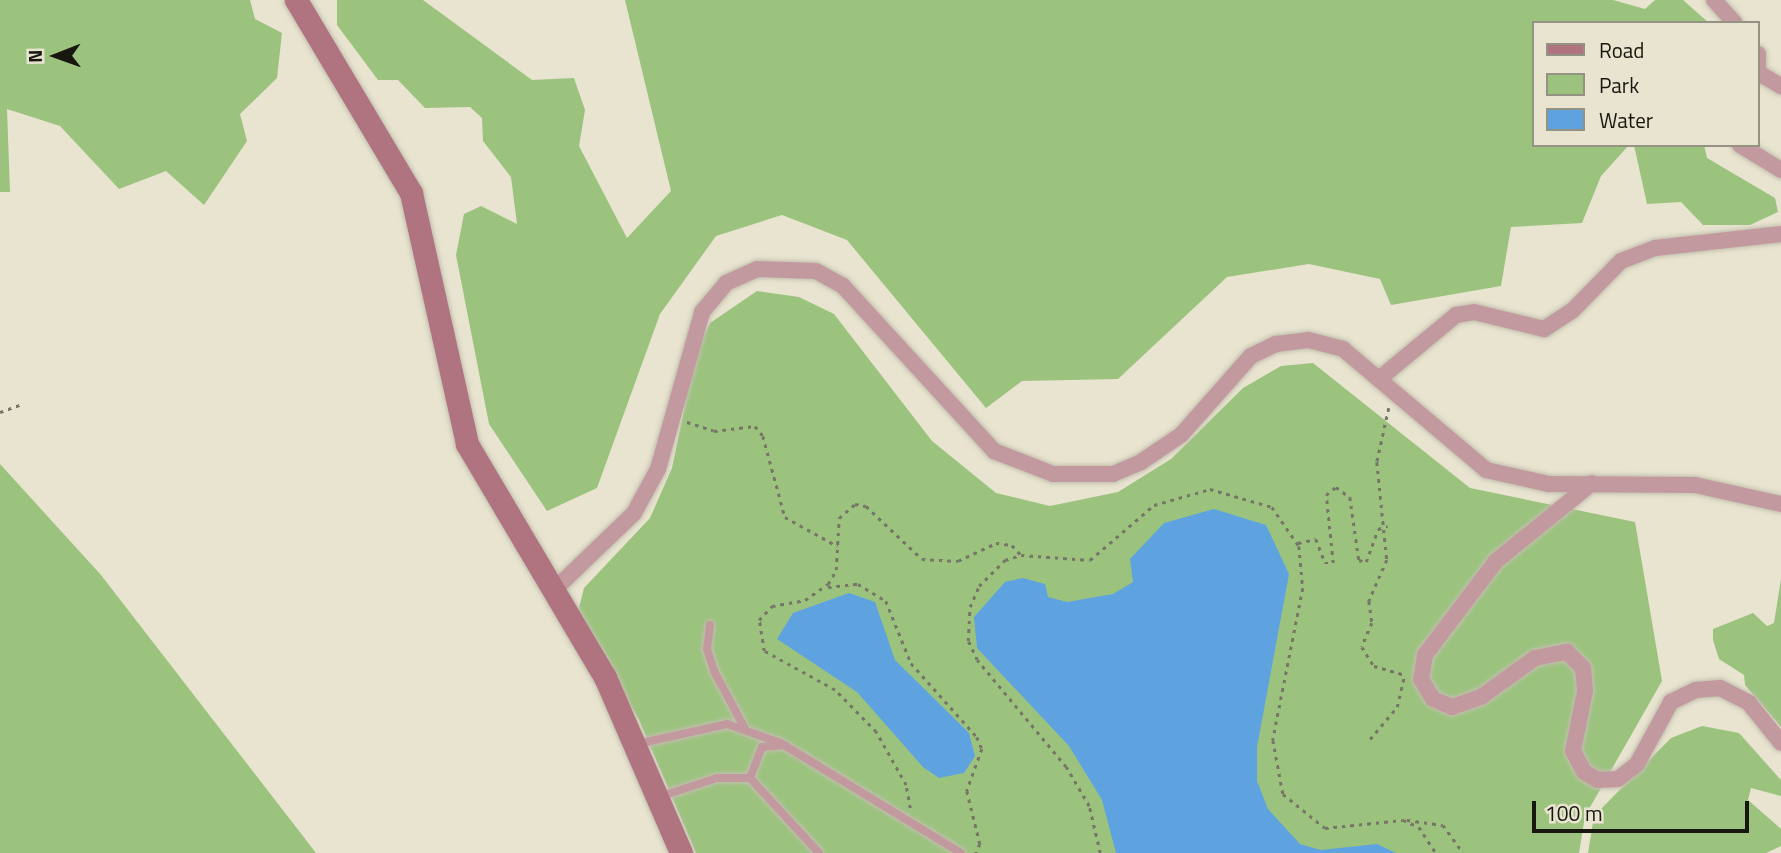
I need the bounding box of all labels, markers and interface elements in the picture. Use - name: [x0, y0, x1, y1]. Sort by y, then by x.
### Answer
- north arrow: [21, 21, 91, 91]
- legend: [1532, 21, 1760, 147]
- text: Road: [1599, 34, 1644, 66]
- text: N: [20, 50, 49, 63]
- text: Park: [1599, 69, 1639, 101]
- text: Water: [1599, 104, 1653, 136]
- scale bar: [1536, 786, 1753, 830]
- text: 100 m: [1545, 797, 1602, 829]

